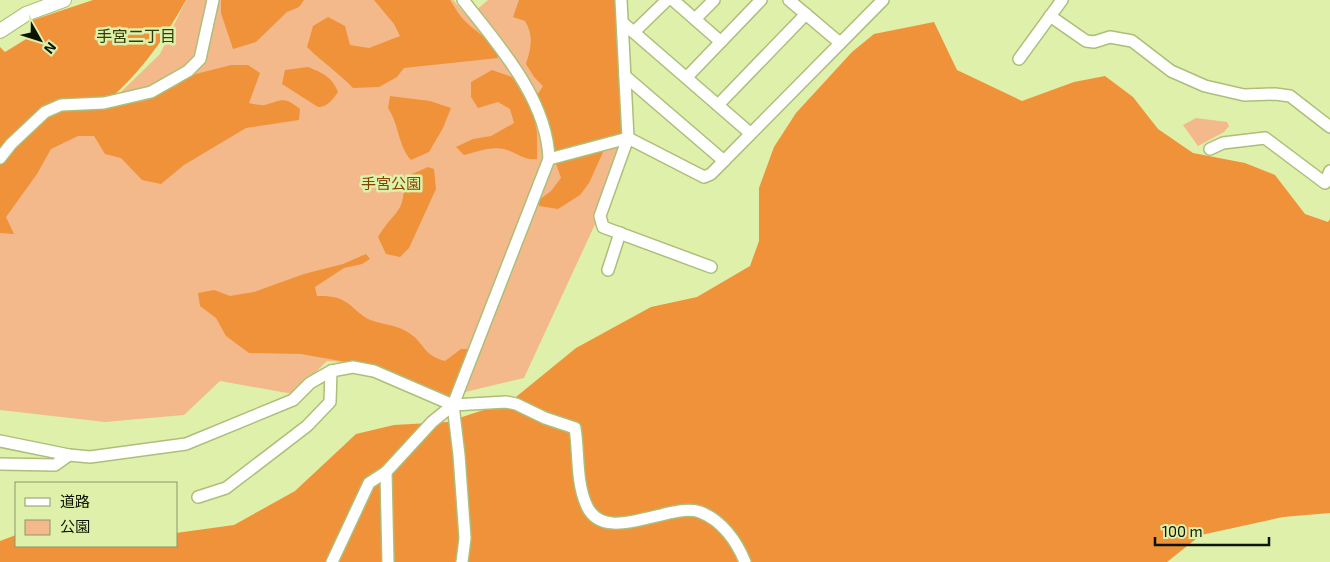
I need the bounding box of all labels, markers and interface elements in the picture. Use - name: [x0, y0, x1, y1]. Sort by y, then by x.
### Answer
- north arrow: [15, 15, 65, 65]
- district label: 手宮二丁目: [96, 26, 176, 45]
- text: N: [41, 39, 60, 58]
- park label: 手宮公園: [361, 174, 421, 192]
- legend: [15, 482, 178, 547]
- text: 道路: [60, 492, 90, 510]
- scale bar: [1155, 514, 1269, 546]
- text: 公園: [60, 517, 90, 535]
- text: 100 m: [1162, 522, 1203, 540]

